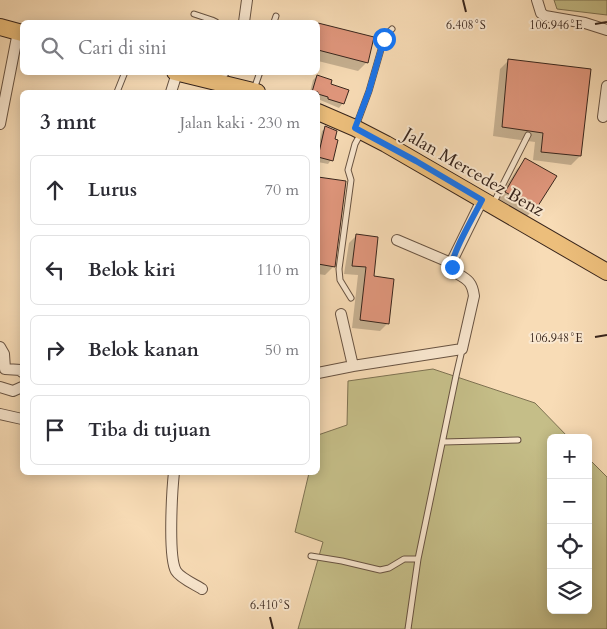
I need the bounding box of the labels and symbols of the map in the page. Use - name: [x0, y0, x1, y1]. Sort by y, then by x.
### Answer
- text: 6.408°S: [446, 17, 486, 33]
- text: 106.946°E: [529, 17, 583, 33]
- route start: [373, 28, 396, 51]
- street label: Jalan Mercedez Benz: [396, 120, 549, 223]
- route end: [441, 256, 464, 279]
- text: 106.948°E: [529, 330, 583, 346]
- text: 6.410°S: [250, 597, 290, 613]

